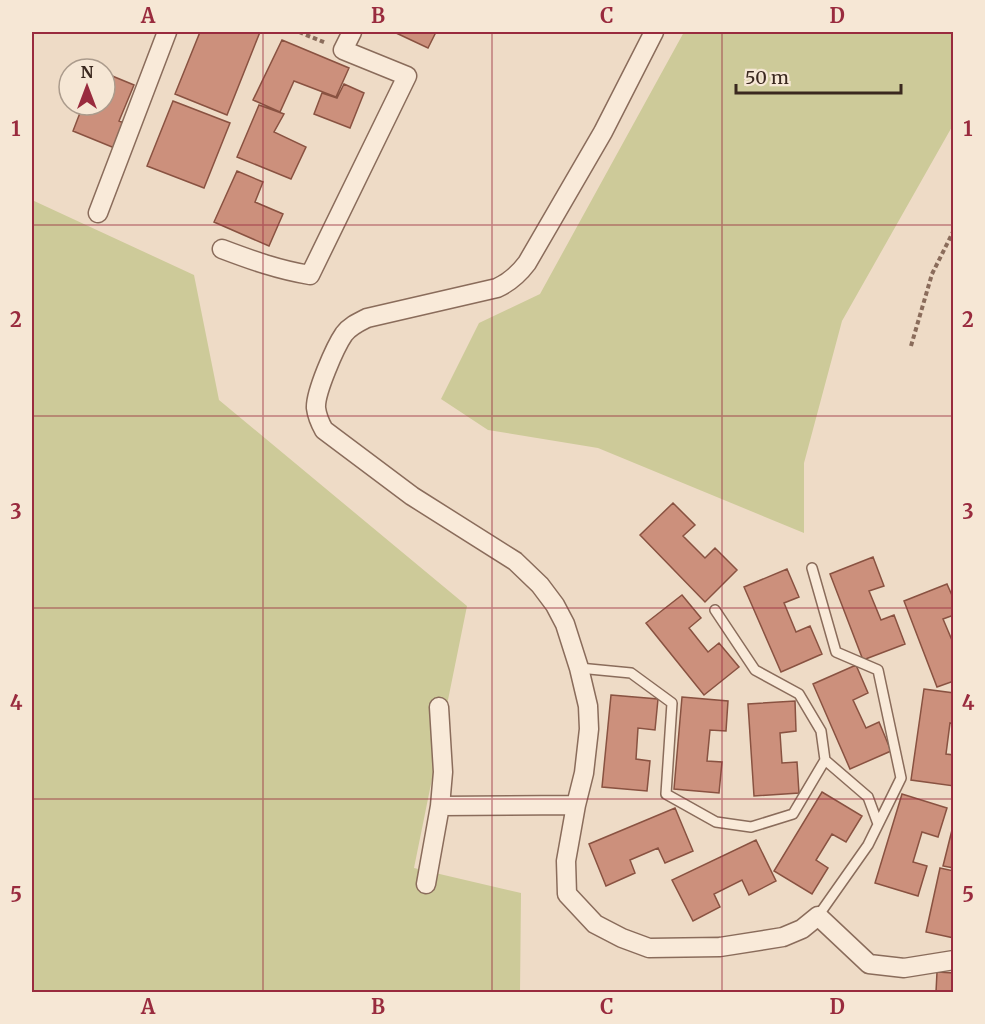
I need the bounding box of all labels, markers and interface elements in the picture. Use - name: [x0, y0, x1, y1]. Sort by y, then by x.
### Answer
- text: A: [140, 3, 156, 28]
- text: B: [371, 3, 385, 28]
- text: C: [600, 3, 614, 28]
- text: D: [829, 3, 845, 28]
- north arrow: [57, 57, 117, 117]
- scale bar: [736, 57, 901, 95]
- text: N: [81, 62, 94, 82]
- text: 50 m: [745, 66, 789, 89]
- text: 1: [11, 116, 21, 141]
- text: 1: [963, 116, 973, 141]
- text: 2: [10, 307, 22, 332]
- text: 2: [962, 307, 974, 332]
- text: 3: [10, 499, 22, 524]
- text: 3: [962, 499, 974, 524]
- text: 4: [10, 690, 23, 715]
- text: 4: [962, 690, 975, 715]
- text: 5: [10, 882, 22, 907]
- text: 5: [962, 882, 974, 907]
- text: A: [140, 994, 156, 1019]
- text: B: [371, 994, 385, 1019]
- text: C: [600, 994, 614, 1019]
- text: D: [829, 994, 845, 1019]

